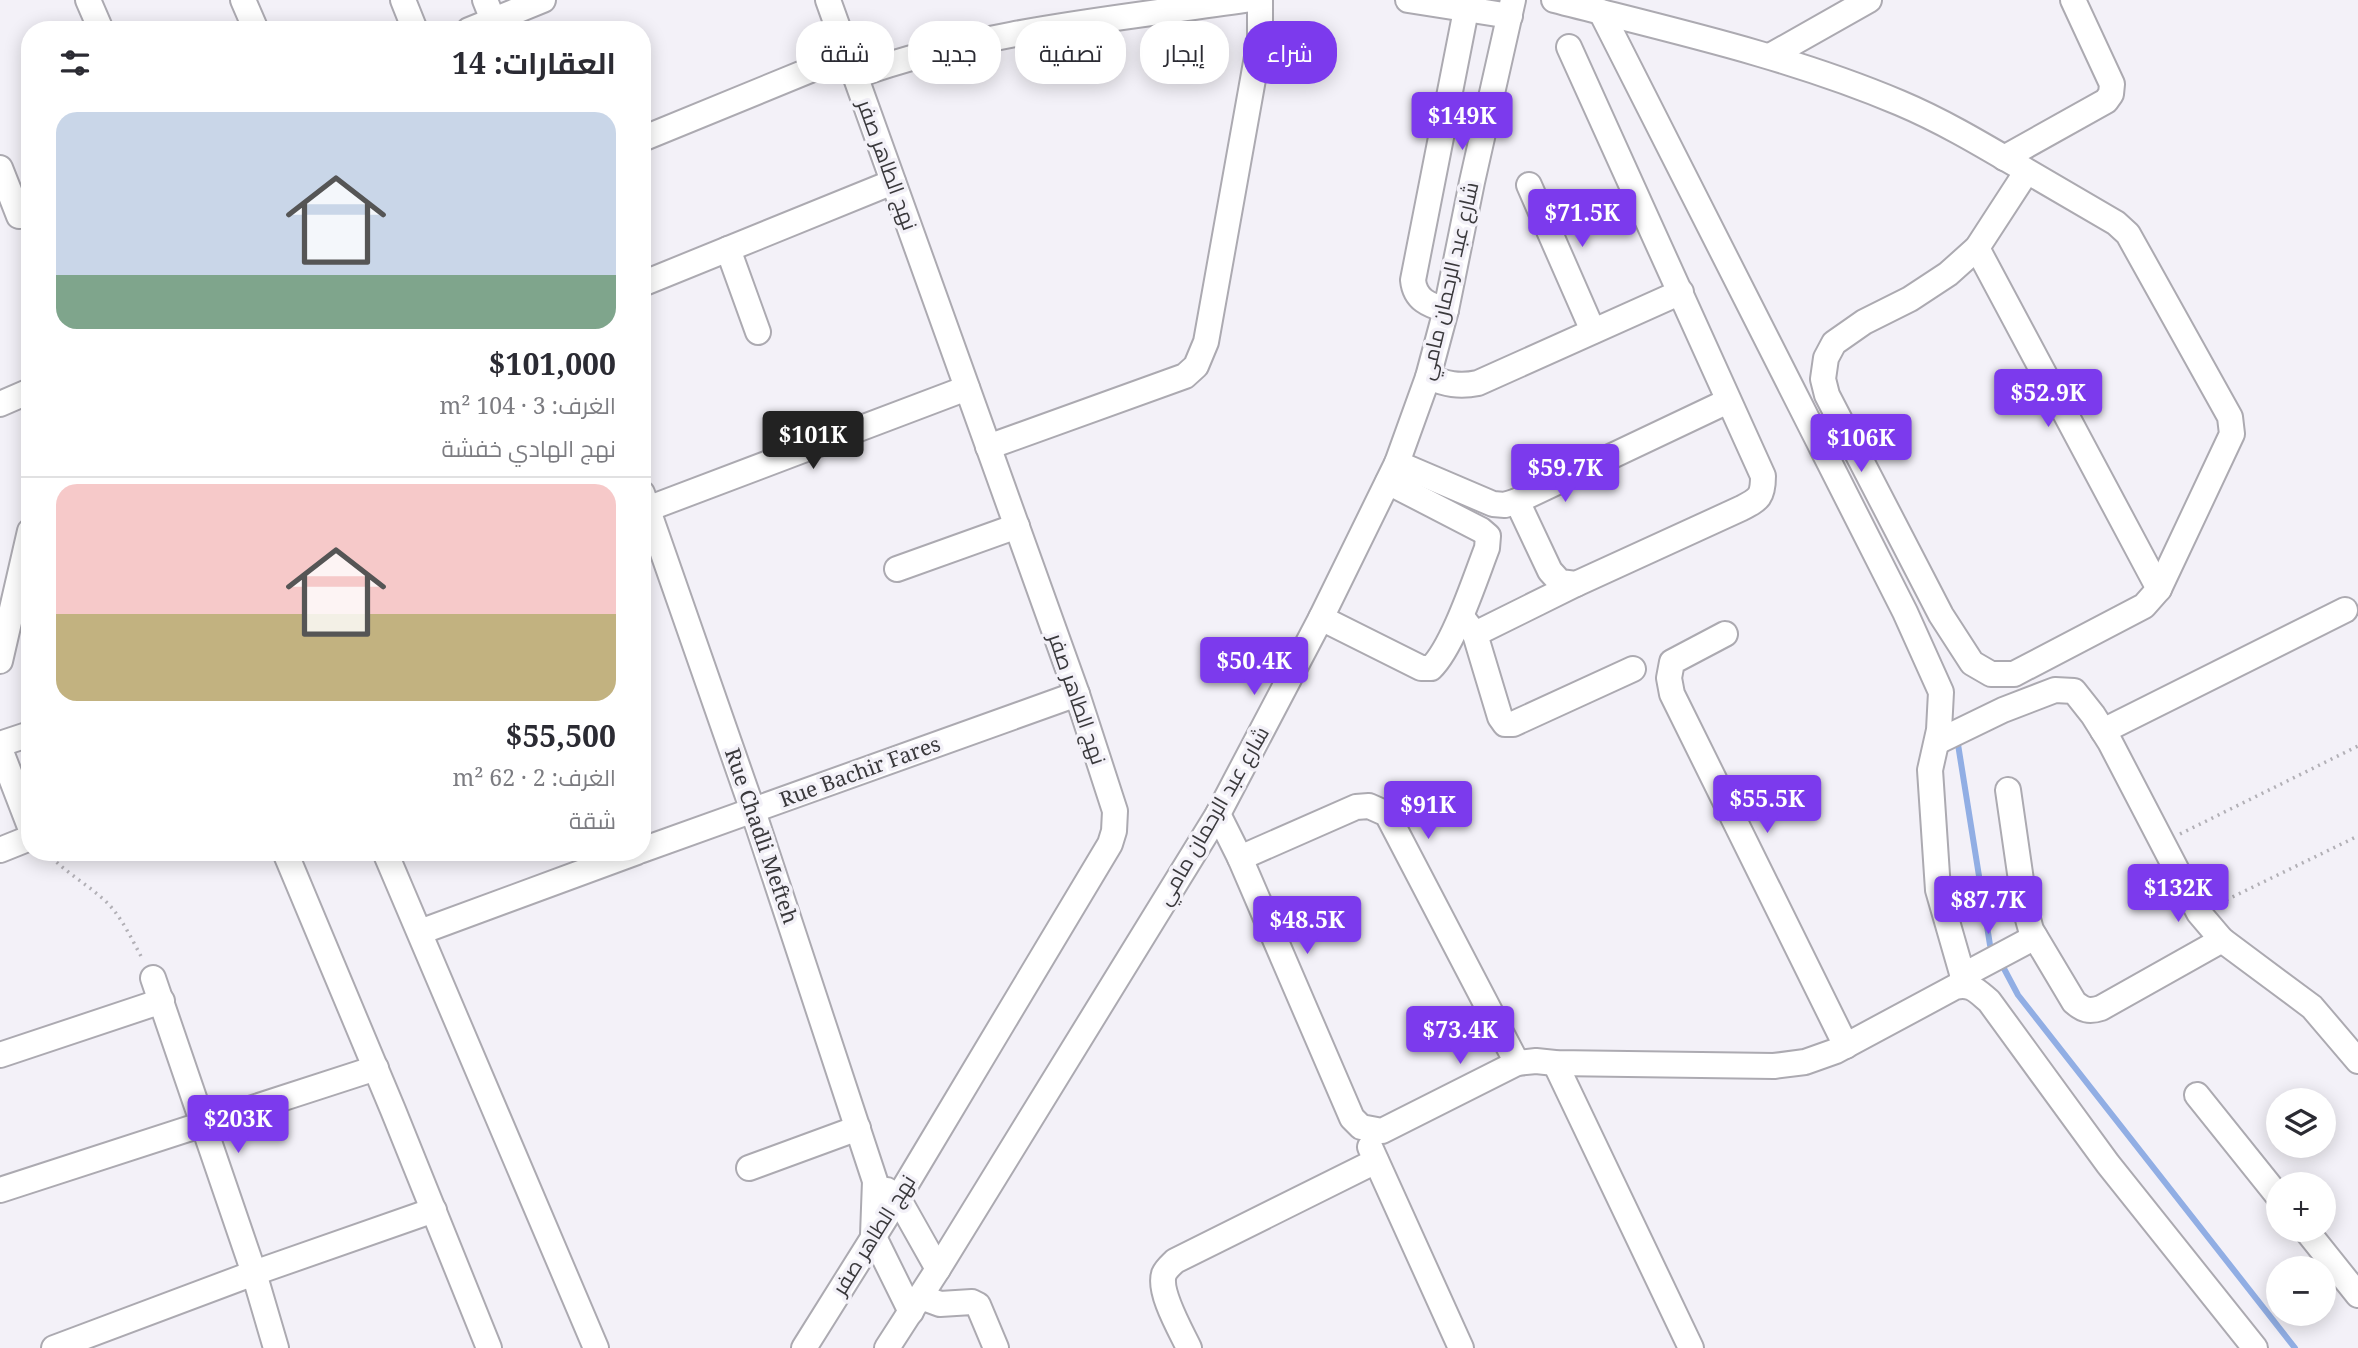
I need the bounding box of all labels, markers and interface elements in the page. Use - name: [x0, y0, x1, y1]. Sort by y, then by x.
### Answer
- chip: شقة: [796, 21, 894, 84]
- chip: جديد: [908, 21, 1001, 84]
- chip: تصفية: [1015, 21, 1126, 84]
- chip: إيجار: [1140, 21, 1229, 84]
- chip: شراء: [1243, 21, 1337, 84]
- text: العقارات: 14: [452, 42, 616, 83]
- icon: filters: [56, 44, 94, 82]
- pin: $149K: [1413, 92, 1511, 152]
- street label: نهج الطاهر صفر: [850, 95, 925, 234]
- text: $149K: [1428, 99, 1496, 131]
- icon: home: [273, 157, 399, 283]
- street label: شارع عبد الرحمان مامي: [1412, 179, 1487, 383]
- pin: $71.5K: [1525, 190, 1639, 249]
- text: $71.5K: [1544, 196, 1620, 228]
- text: $101,000: [489, 343, 616, 384]
- pin: $52.9K: [1991, 370, 2105, 429]
- text: $52.9K: [2010, 376, 2086, 408]
- text: الغرف: 3 · 104 m²: [440, 389, 616, 421]
- pin: $101K: [764, 412, 862, 471]
- pin: $106K: [1812, 414, 1910, 474]
- text: $101K: [779, 418, 847, 450]
- text: $106K: [1827, 421, 1895, 453]
- text: نهج الهادي خفشة: [442, 432, 616, 464]
- pin: $59.7K: [1508, 444, 1622, 504]
- text: $59.7K: [1527, 451, 1603, 483]
- icon: home: [273, 529, 399, 655]
- street label: نهج الطاهر صفر: [1041, 628, 1113, 768]
- pin: $50.4K: [1197, 638, 1311, 697]
- text: $50.4K: [1216, 644, 1292, 676]
- text: $55,500: [505, 715, 616, 756]
- street label: شارع عبد الرحمان مامي: [1149, 721, 1277, 912]
- street label: Rue Bachir Fares: [775, 729, 944, 813]
- street label: Rue Chadli Mefteh: [719, 744, 805, 927]
- text: الغرف: 2 · 62 m²: [452, 761, 616, 793]
- pin: $55.5K: [1710, 776, 1824, 835]
- pin: $91K: [1387, 782, 1469, 841]
- text: $55.5K: [1729, 782, 1805, 814]
- text: $91K: [1400, 788, 1456, 820]
- text: شقة: [569, 804, 616, 836]
- pin: $132K: [2129, 864, 2227, 924]
- text: $132K: [2144, 871, 2212, 903]
- pin: $87.7K: [1931, 876, 2045, 936]
- text: $87.7K: [1950, 883, 2026, 915]
- pin: $48.5K: [1250, 897, 1364, 956]
- text: $48.5K: [1269, 903, 1345, 935]
- pin: $73.4K: [1403, 1006, 1517, 1066]
- text: $73.4K: [1422, 1013, 1498, 1045]
- map controls: [2266, 1088, 2336, 1326]
- button: layers: [2266, 1088, 2336, 1158]
- pin: $203K: [189, 1096, 287, 1155]
- text: $203K: [204, 1102, 272, 1134]
- street label: نهج الطاهر صفر: [824, 1169, 922, 1301]
- button: +: [2266, 1172, 2336, 1242]
- button: −: [2266, 1256, 2336, 1326]

